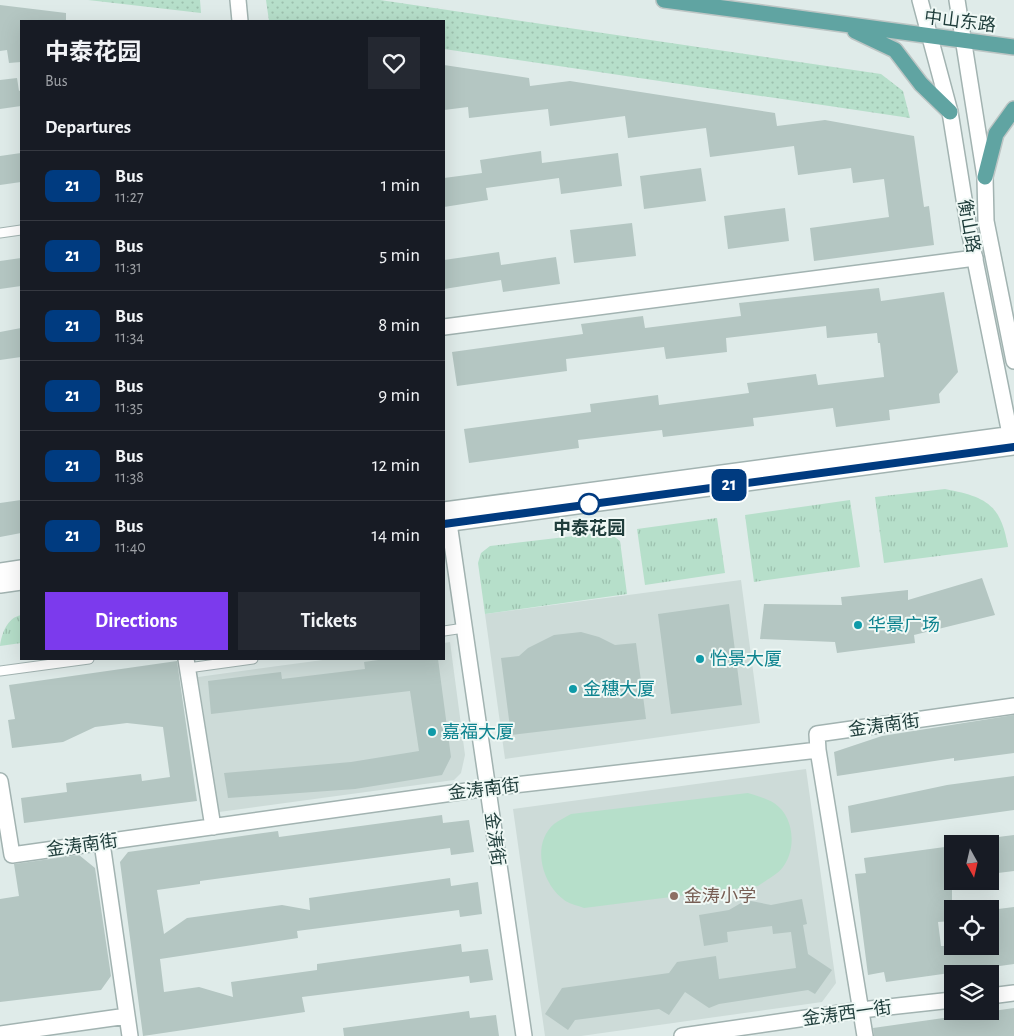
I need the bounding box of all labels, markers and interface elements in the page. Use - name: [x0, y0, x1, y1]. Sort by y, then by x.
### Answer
- street label: 中山东路: [923, 7, 997, 35]
- button: heart: [368, 37, 420, 89]
- text: 中泰花园: [45, 41, 141, 65]
- text: Bus: [45, 73, 68, 89]
- text: Departures: [45, 118, 131, 137]
- text: Bus: [115, 167, 143, 186]
- text: 1 min: [381, 176, 420, 195]
- text: 21: [65, 177, 80, 195]
- text: 11:27: [115, 189, 144, 205]
- street label: 衡山路: [954, 198, 984, 254]
- text: Bus: [115, 237, 143, 256]
- text: 5 min: [379, 246, 420, 265]
- text: 21: [65, 247, 80, 265]
- text: 11:31: [115, 259, 142, 275]
- text: Bus: [115, 307, 143, 326]
- text: 8 min: [378, 316, 420, 335]
- text: 21: [65, 317, 80, 335]
- text: 11:34: [115, 329, 144, 345]
- text: Bus: [115, 377, 143, 396]
- text: 9 min: [378, 386, 420, 405]
- text: 21: [65, 387, 80, 405]
- text: 11:35: [115, 399, 143, 415]
- text: Bus: [115, 447, 143, 466]
- text: 12 min: [372, 456, 420, 475]
- text: 21: [65, 457, 80, 475]
- text: 11:38: [115, 469, 144, 485]
- line badge: 21: [706, 469, 752, 501]
- text: 21: [722, 476, 736, 494]
- marker: 中泰花园: [578, 493, 600, 515]
- text: Bus: [115, 517, 143, 536]
- place label: 中泰花园: [553, 518, 625, 538]
- text: 14 min: [372, 526, 420, 545]
- text: 21: [65, 527, 80, 545]
- text: 11:40: [115, 539, 146, 555]
- button: Directions: [45, 592, 228, 650]
- button: Tickets: [238, 592, 420, 650]
- place label: 华景广场: [868, 615, 940, 635]
- marker: 华景广场: [852, 619, 864, 631]
- place label: 怡景大厦: [710, 649, 782, 669]
- marker: 怡景大厦: [694, 653, 706, 665]
- place label: 金穗大厦: [583, 679, 655, 699]
- marker: 金穗大厦: [567, 683, 579, 695]
- street label: 金涛南街: [847, 710, 921, 740]
- place label: 嘉福大厦: [442, 722, 514, 742]
- marker: 嘉福大厦: [426, 726, 438, 738]
- street label: 金涛南街: [447, 775, 521, 803]
- street label: 金涛街: [481, 811, 509, 867]
- street label: 金涛南街: [45, 830, 119, 860]
- north arrow: [944, 835, 999, 890]
- map controls: [944, 835, 999, 1020]
- place label: 金涛小学: [684, 886, 756, 906]
- marker: 金涛小学: [668, 890, 680, 902]
- button: locate: [944, 900, 999, 955]
- button: layers: [944, 965, 999, 1020]
- street label: 金涛西一街: [801, 997, 893, 1029]

